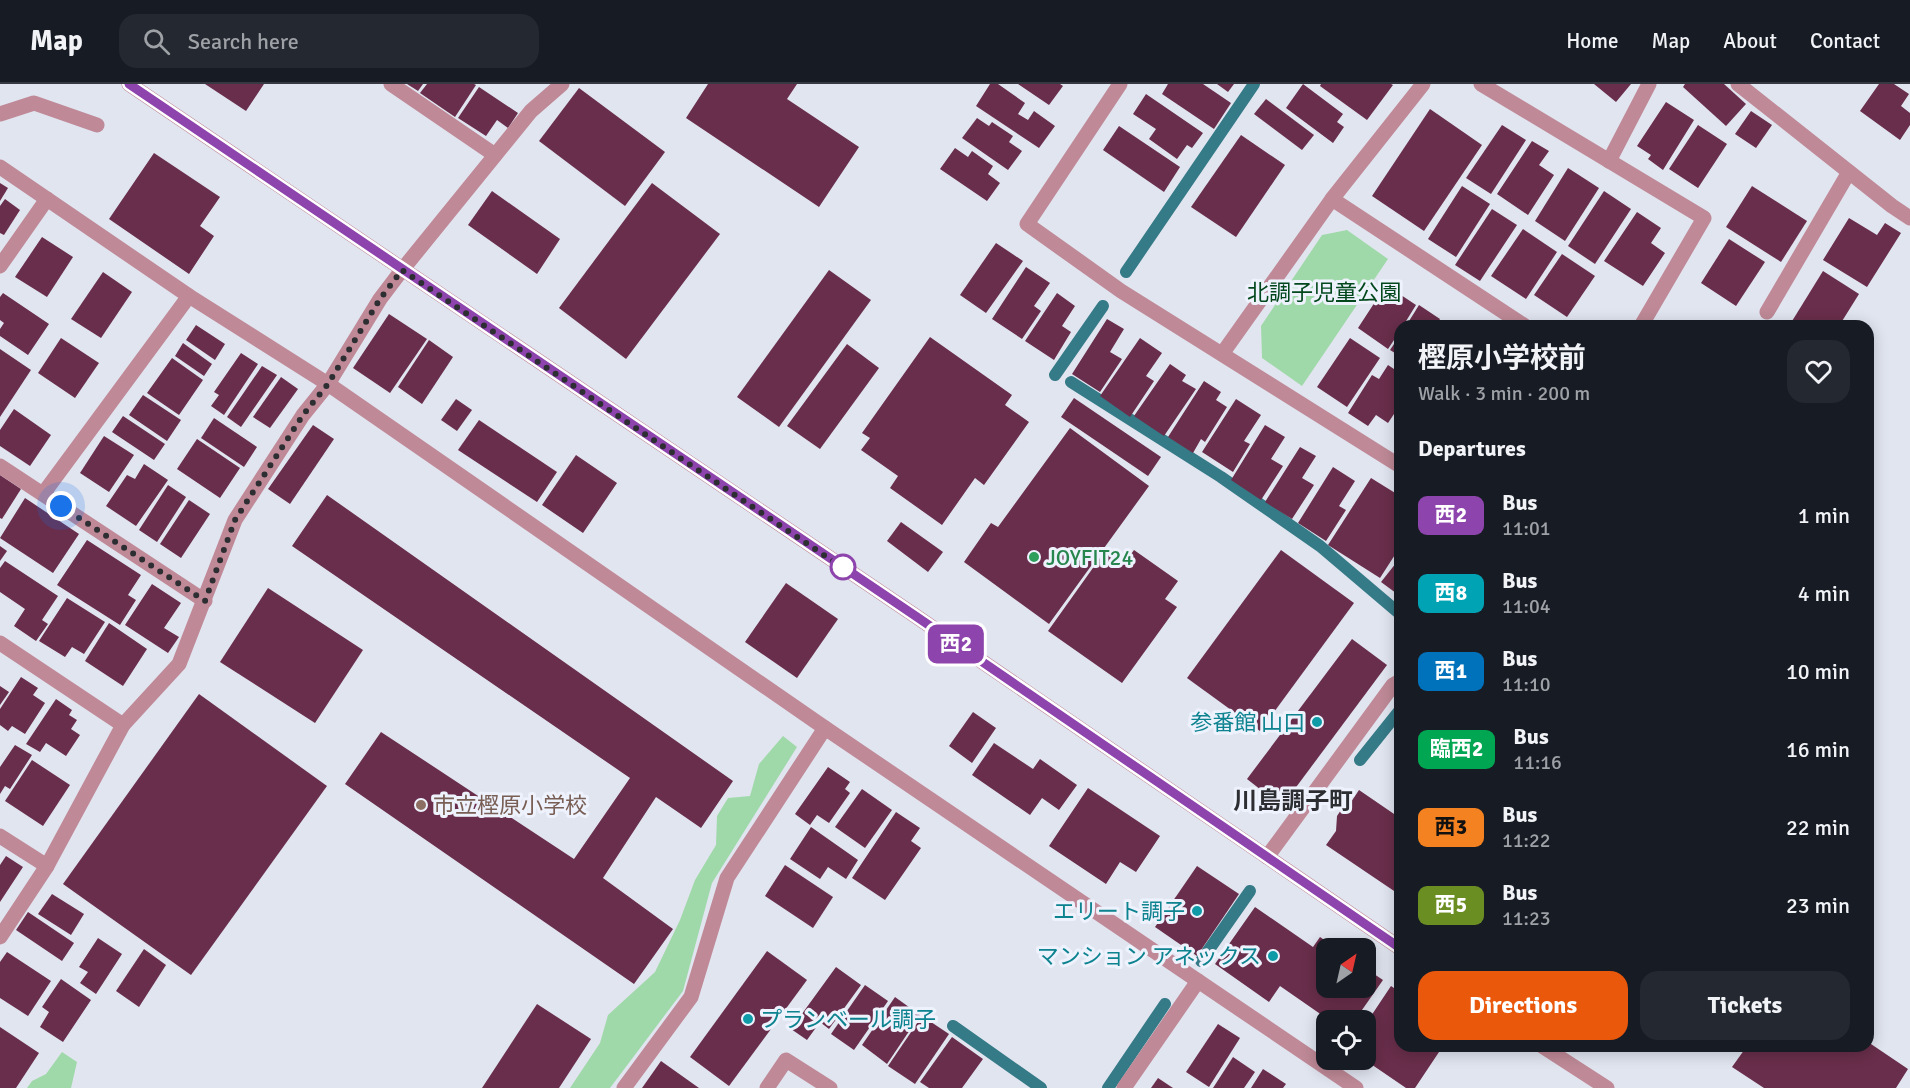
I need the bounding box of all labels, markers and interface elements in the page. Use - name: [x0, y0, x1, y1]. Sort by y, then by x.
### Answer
- search box: [119, 14, 539, 68]
- text: Map: [30, 24, 83, 58]
- icon: search: [140, 25, 173, 58]
- text: Search here: [188, 28, 299, 55]
- text: Home: [1566, 28, 1619, 54]
- text: Map: [1652, 28, 1690, 54]
- text: About: [1723, 28, 1777, 54]
- text: Contact: [1810, 28, 1880, 54]
- park label: 北調子児童公園: [1247, 279, 1401, 306]
- button: heart: [1787, 340, 1850, 403]
- text: 樫原小学校前: [1418, 341, 1586, 375]
- text: Walk · 3 min · 200 m: [1418, 381, 1590, 406]
- text: Departures: [1418, 435, 1526, 462]
- text: Bus: [1502, 489, 1537, 516]
- your location: [46, 491, 76, 521]
- text: 西2: [1435, 502, 1467, 528]
- text: 1 min: [1798, 502, 1850, 529]
- text: 11:01: [1502, 516, 1551, 541]
- place label: JOYFIT24: [1046, 544, 1133, 571]
- marker: JOYFIT24: [1027, 550, 1041, 564]
- unlabelled marker: [830, 554, 856, 580]
- text: Bus: [1502, 567, 1537, 594]
- text: 西8: [1435, 580, 1467, 606]
- text: 4 min: [1798, 580, 1850, 607]
- text: 11:04: [1502, 594, 1551, 619]
- line badge: 西2: [929, 624, 983, 664]
- text: 西2: [940, 631, 972, 657]
- text: Bus: [1502, 645, 1537, 672]
- text: 西1: [1435, 658, 1467, 684]
- text: 10 min: [1786, 658, 1850, 685]
- text: 11:10: [1502, 672, 1551, 697]
- place label: 参番館 山口: [1190, 709, 1305, 736]
- marker: 参番館 山口: [1310, 715, 1324, 729]
- text: Bus: [1513, 723, 1549, 750]
- text: 臨西2: [1430, 736, 1483, 762]
- text: 16 min: [1786, 736, 1850, 763]
- text: 11:16: [1513, 750, 1562, 775]
- district label: 川島調子町: [1233, 786, 1353, 816]
- place label: 市立樫原小学校: [433, 792, 587, 819]
- marker: 市立樫原小学校: [414, 798, 428, 812]
- text: Bus: [1502, 801, 1537, 828]
- text: 西3: [1435, 814, 1467, 840]
- text: 22 min: [1786, 814, 1850, 841]
- text: 11:22: [1502, 828, 1551, 853]
- text: Bus: [1502, 879, 1537, 906]
- text: 西5: [1435, 892, 1467, 918]
- text: 23 min: [1786, 892, 1850, 919]
- place label: エリート調子: [1053, 898, 1185, 925]
- marker: エリート調子: [1190, 904, 1204, 918]
- text: 11:23: [1502, 906, 1551, 931]
- north arrow: [1316, 938, 1376, 998]
- map controls: [1316, 938, 1376, 1070]
- place label: マンション アネックス: [1037, 943, 1261, 970]
- marker: マンション アネックス: [1266, 949, 1280, 963]
- button: Directions: [1418, 971, 1628, 1040]
- button: Tickets: [1640, 971, 1850, 1040]
- place label: プランベール調子: [760, 1006, 936, 1033]
- button: locate: [1316, 1010, 1376, 1070]
- marker: プランベール調子: [741, 1012, 755, 1026]

